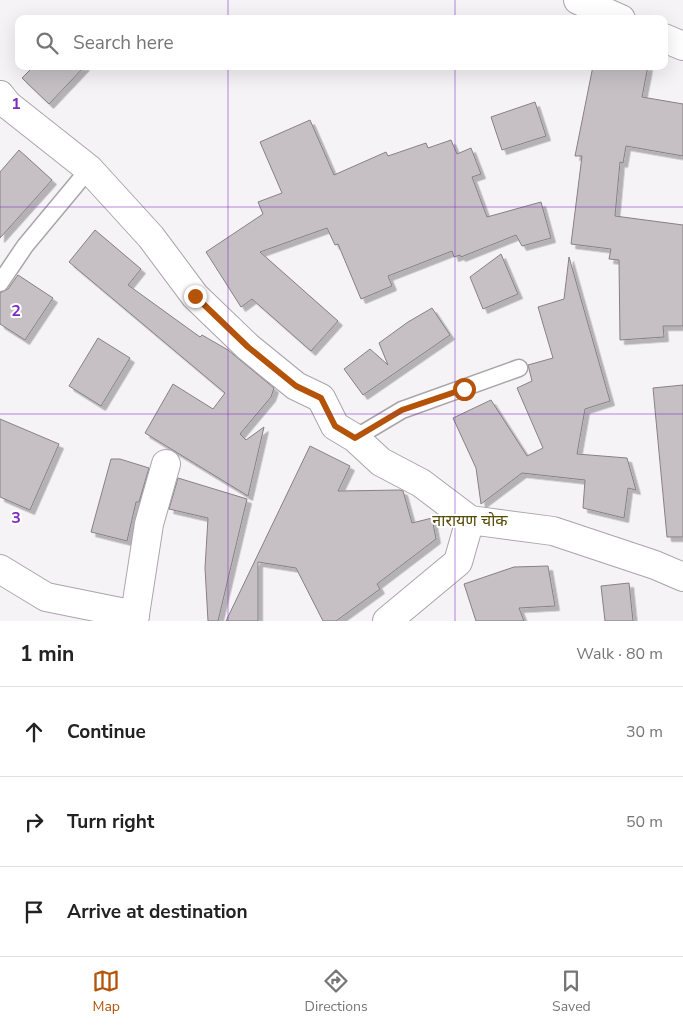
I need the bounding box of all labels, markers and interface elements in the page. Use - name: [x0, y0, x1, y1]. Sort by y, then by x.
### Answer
- search box: [15, 15, 668, 70]
- icon: search: [33, 29, 61, 57]
- text: Search here: [73, 30, 174, 56]
- text: 1: [11, 93, 21, 115]
- route end: [184, 285, 207, 308]
- text: 2: [11, 300, 21, 322]
- route start: [453, 378, 476, 401]
- text: 3: [11, 507, 21, 529]
- district label: नारायण चोक: [432, 510, 508, 532]
- text: 1 min: [20, 640, 74, 668]
- text: Walk · 80 m: [576, 643, 663, 665]
- icon: ahead: [20, 718, 48, 746]
- text: Continue: [67, 719, 146, 745]
- text: 30 m: [626, 721, 663, 743]
- icon: right: [20, 808, 48, 836]
- text: Turn right: [67, 809, 154, 835]
- text: 50 m: [626, 811, 663, 833]
- icon: arrive: [20, 898, 48, 926]
- text: Arrive at destination: [67, 899, 248, 925]
- tab: Map: [92, 967, 120, 1016]
- tab: Directions: [305, 967, 368, 1016]
- tab: Saved: [552, 967, 591, 1016]

